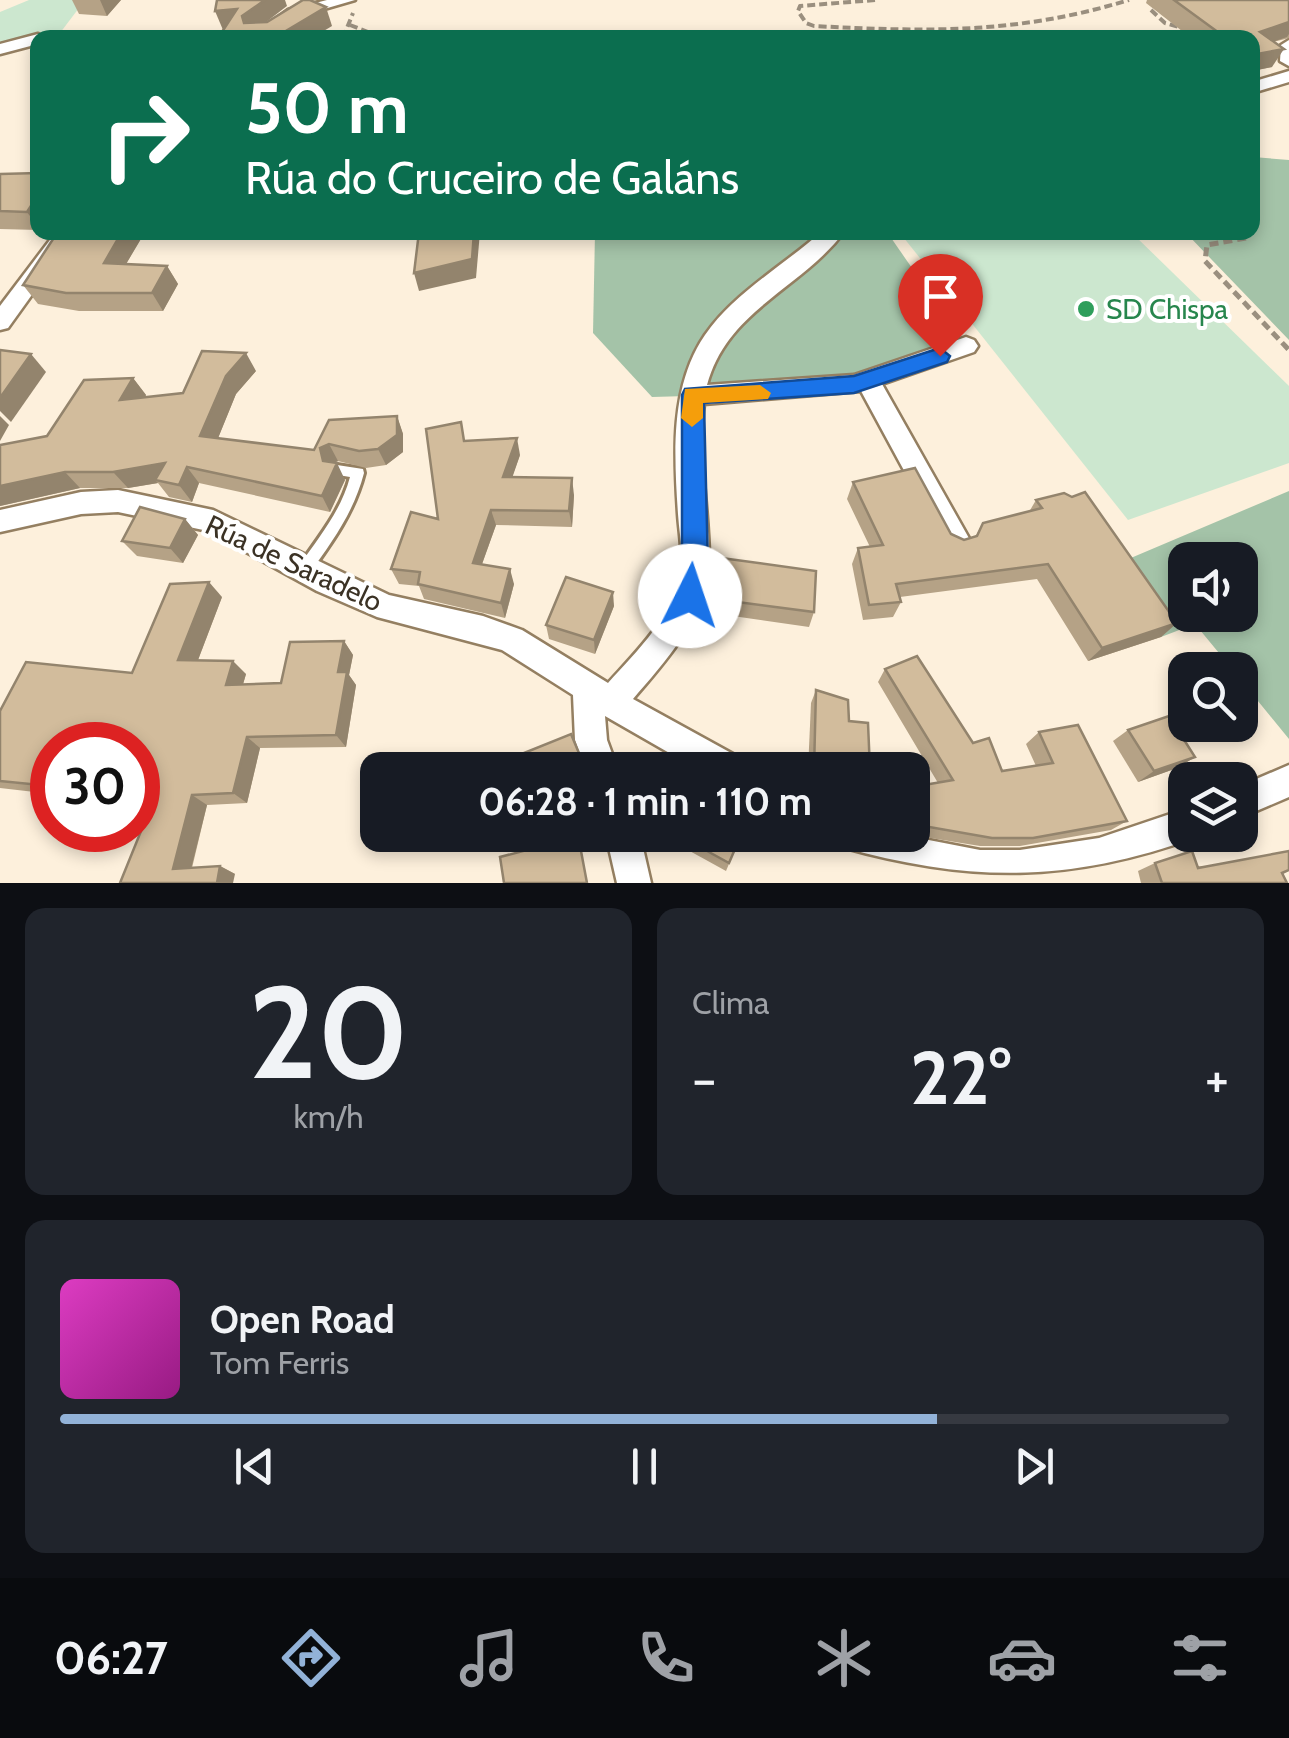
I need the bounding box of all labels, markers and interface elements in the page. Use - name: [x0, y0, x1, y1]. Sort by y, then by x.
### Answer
- text: 50 m: [245, 65, 409, 151]
- icon: right: [80, 70, 210, 200]
- text: Rúa do Cruceiro de Galáns: [245, 151, 739, 205]
- pin: [898, 254, 983, 357]
- icon: arrive: [913, 269, 968, 324]
- place label: SD Chispa: [1106, 292, 1229, 326]
- marker: SD Chispa: [1075, 298, 1097, 320]
- street label: Rúa de Saradelo: [200, 507, 388, 619]
- map controls: [1168, 542, 1258, 852]
- button: sound: [1168, 542, 1258, 632]
- position arrow: [638, 544, 742, 648]
- button: search: [1168, 652, 1258, 742]
- speed limit sign: 30: [30, 722, 160, 852]
- button: layers: [1168, 762, 1258, 852]
- text: 06:28 · 1 min · 110 m: [478, 778, 812, 825]
- text: 20: [248, 953, 409, 1111]
- text: Clima: [692, 983, 769, 1022]
- text: 22°: [910, 1032, 1011, 1123]
- text: −: [692, 1045, 716, 1112]
- text: +: [1205, 1045, 1229, 1112]
- text: km/h: [293, 1097, 364, 1136]
- text: Open Road: [210, 1296, 395, 1343]
- text: Tom Ferris: [210, 1343, 349, 1382]
- icon: previous: [227, 1439, 282, 1494]
- icon: pause: [617, 1439, 672, 1494]
- icon: next: [1007, 1439, 1062, 1494]
- icon: directions: [276, 1623, 346, 1693]
- icon: music: [454, 1623, 524, 1693]
- icon: phone: [631, 1623, 701, 1693]
- icon: climate: [809, 1623, 879, 1693]
- icon: car: [987, 1623, 1057, 1693]
- icon: filters: [1165, 1623, 1235, 1693]
- text: 06:27: [54, 1631, 168, 1685]

